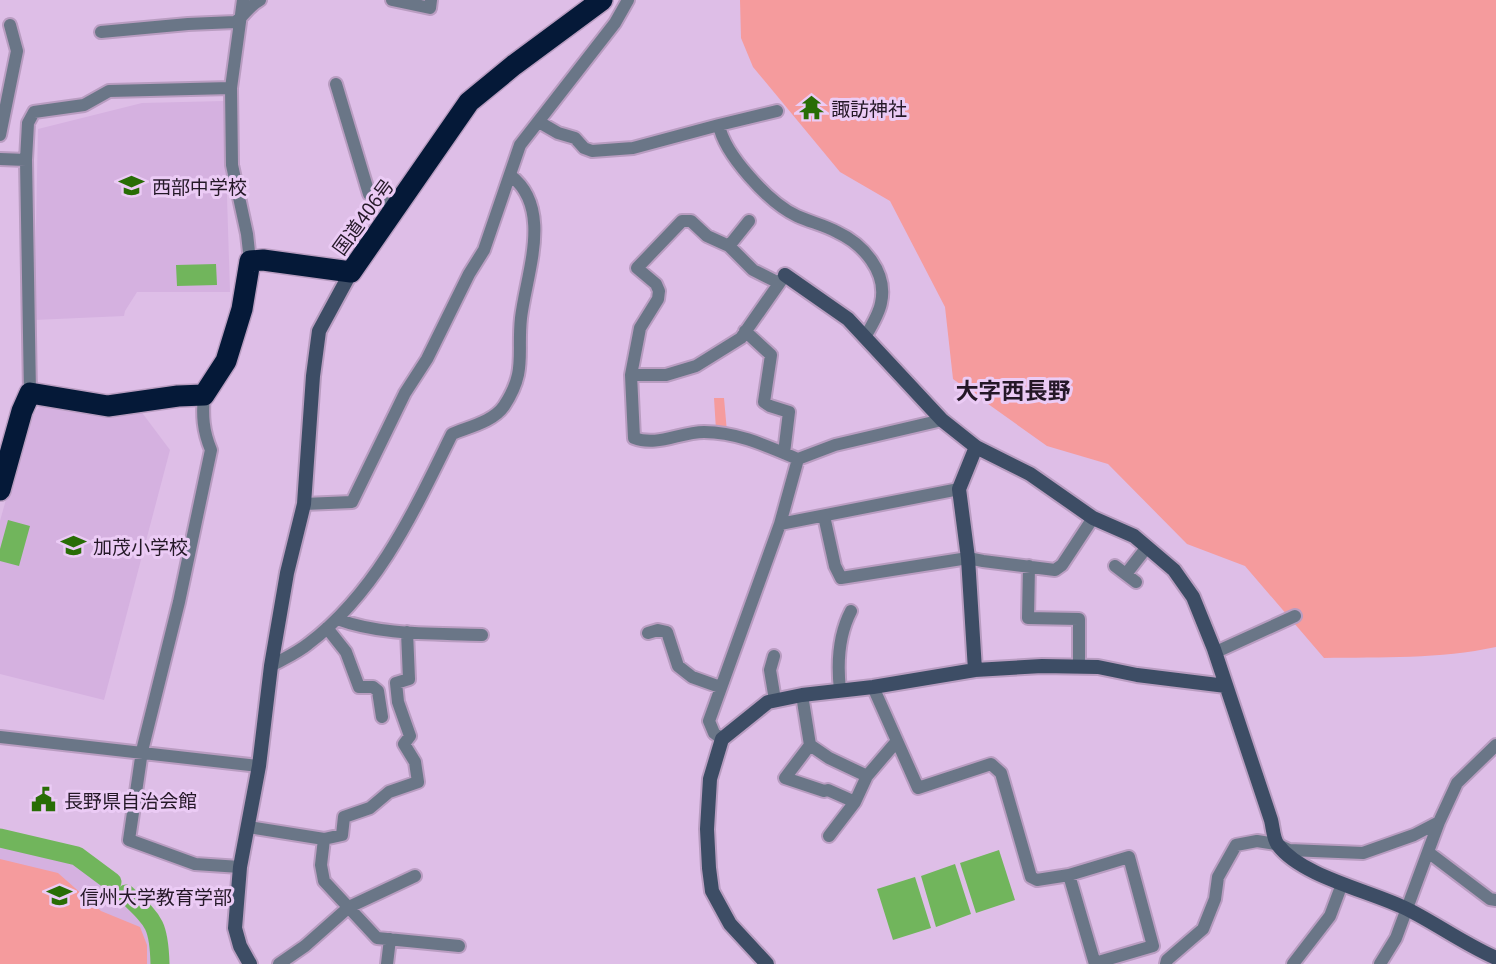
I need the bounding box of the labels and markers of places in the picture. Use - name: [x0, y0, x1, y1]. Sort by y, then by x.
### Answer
- temple icon: 諏訪神社: [797, 93, 825, 121]
- place label: 諏訪神社: [831, 94, 907, 121]
- school or university icon: 西部中学校: [118, 171, 146, 199]
- place label: 西部中学校: [152, 172, 247, 199]
- school or university icon: 加茂小学校: [59, 531, 87, 559]
- place label: 加茂小学校: [93, 532, 188, 559]
- public building icon: 長野県自治会館: [30, 785, 58, 813]
- place label: 長野県自治会館: [64, 786, 197, 813]
- school or university icon: 信州大学教育学部: [46, 881, 74, 909]
- place label: 信州大学教育学部: [80, 882, 232, 909]

